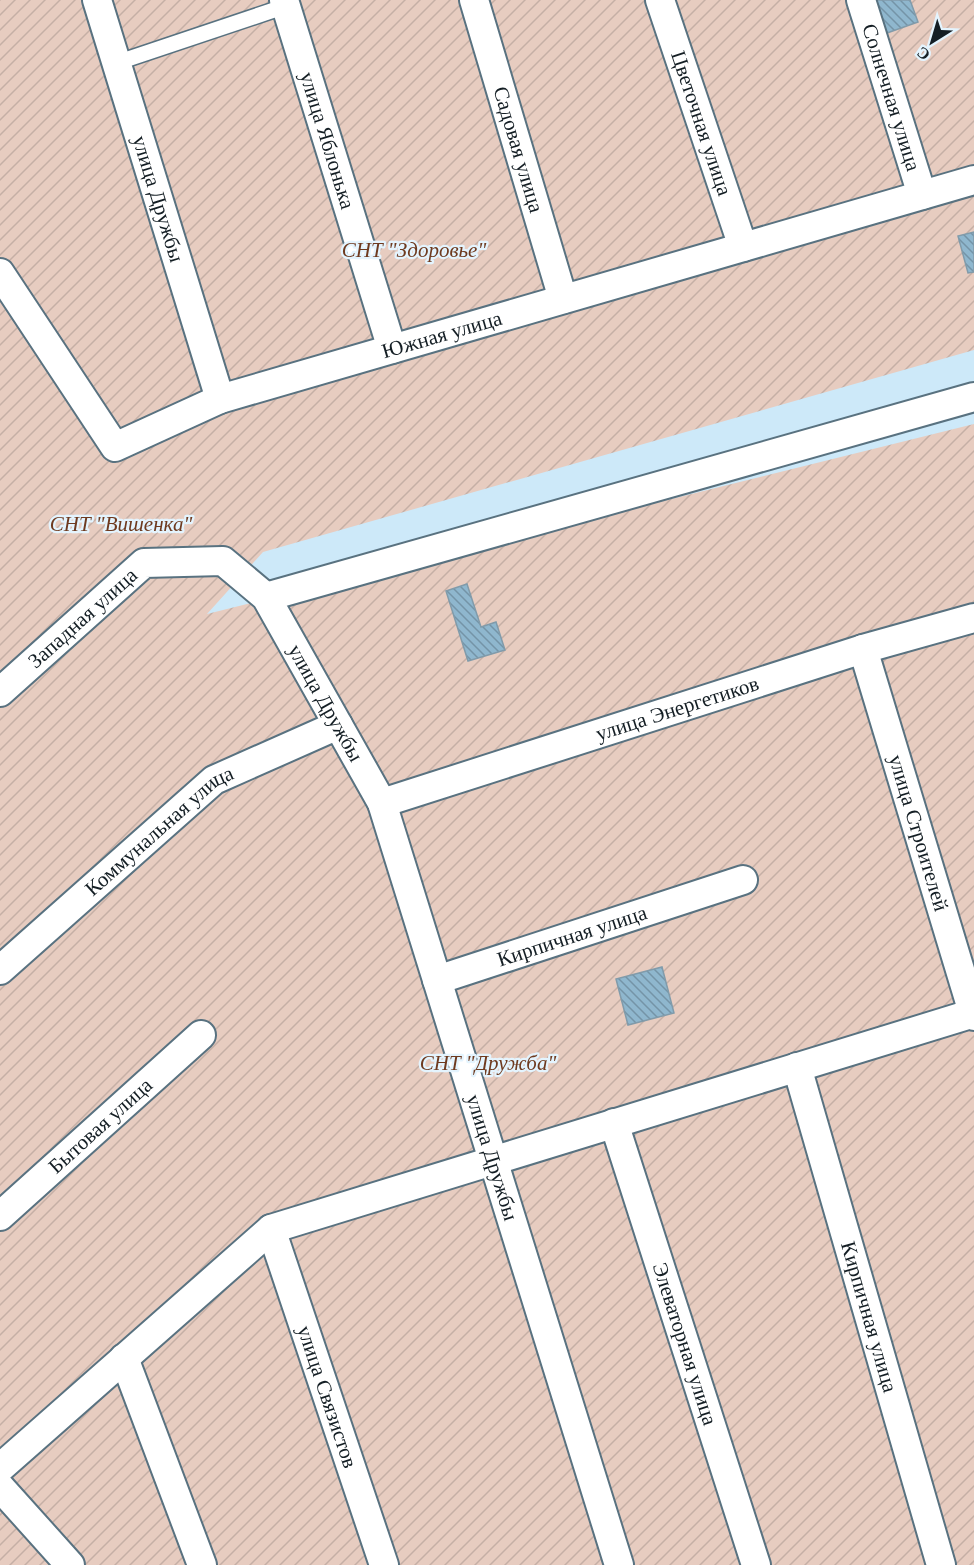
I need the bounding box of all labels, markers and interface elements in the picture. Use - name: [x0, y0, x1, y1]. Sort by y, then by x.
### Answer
- north arrow: [902, 12, 962, 72]
- street label: Солнечная улица: [858, 21, 926, 175]
- street label: Цветочная улица: [666, 48, 737, 199]
- street label: улица Яблонька: [295, 69, 360, 213]
- street label: Садовая улица: [488, 84, 549, 216]
- street label: улица Дружбы: [128, 133, 189, 265]
- park label: СНТ "Здоровье": [342, 238, 486, 262]
- street label: Южная улица: [379, 306, 505, 363]
- park label: СНТ "Вишенка": [50, 512, 192, 536]
- street label: Западная улица: [23, 562, 143, 673]
- street label: улица Дружбы: [283, 640, 368, 766]
- street label: улица Энергетиков: [593, 671, 762, 746]
- street label: улица Строителей: [884, 752, 954, 914]
- street label: Коммунальная улица: [80, 761, 238, 901]
- street label: Кирпичная улица: [494, 900, 651, 972]
- park label: СНТ "Дружба": [420, 1051, 556, 1075]
- street label: Бытовая улица: [43, 1072, 158, 1179]
- street label: улица Дружбы: [461, 1091, 523, 1223]
- street label: Кирпичная улица: [836, 1238, 903, 1396]
- street label: Элеваторная улица: [648, 1260, 722, 1429]
- street label: улица Связистов: [292, 1322, 363, 1471]

